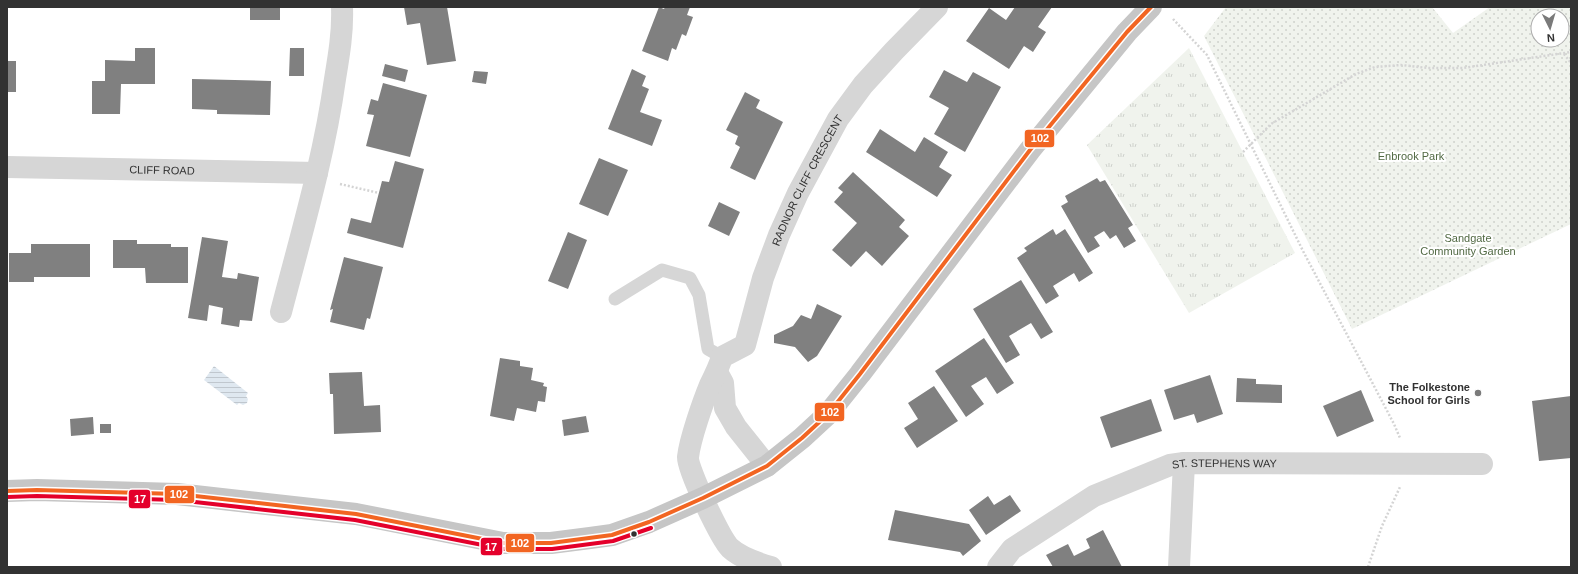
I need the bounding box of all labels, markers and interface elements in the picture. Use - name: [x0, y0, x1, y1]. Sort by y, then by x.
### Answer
- north arrow: [1530, 8, 1570, 48]
- text: N: [1546, 32, 1555, 44]
- street label: RADNOR CLIFF CRESCENT: [770, 112, 845, 247]
- line badge: 102: [1024, 129, 1055, 148]
- text: 102: [1031, 132, 1049, 144]
- park label: Enbrook Park: [1378, 150, 1445, 162]
- street label: CLIFF ROAD: [129, 163, 195, 177]
- park label: Sandgate Community Garden: [1420, 232, 1516, 257]
- place label: The Folkestone School for Girls: [1387, 381, 1470, 406]
- marker: The Folkestone School for Girls: [1473, 388, 1483, 398]
- line badge: 102: [814, 402, 845, 422]
- text: 102: [821, 406, 839, 418]
- street label: ST. STEPHENS WAY: [1171, 457, 1278, 471]
- line badge: 102: [164, 485, 195, 504]
- text: 102: [170, 488, 188, 500]
- line badge: 17: [128, 489, 151, 509]
- text: 17: [134, 493, 146, 505]
- unlabelled marker: [629, 529, 639, 539]
- line badge: 102: [505, 533, 535, 553]
- line badge: 17: [480, 537, 503, 556]
- text: 102: [511, 537, 529, 549]
- text: 17: [485, 541, 497, 553]

